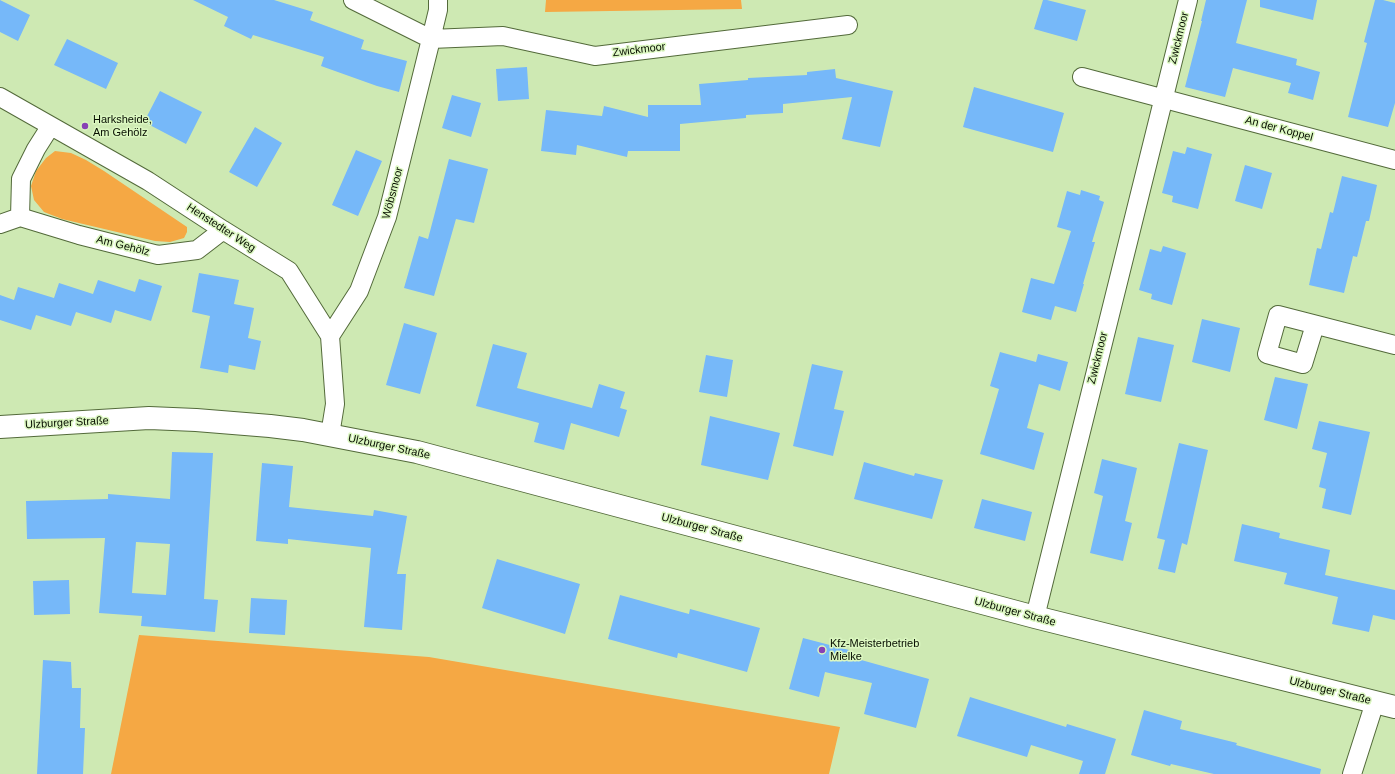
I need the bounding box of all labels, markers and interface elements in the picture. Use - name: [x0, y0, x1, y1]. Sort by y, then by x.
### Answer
- street label: Zwickmoor: [1166, 11, 1192, 65]
- street label: Zwickmoor: [612, 40, 666, 60]
- place label: Harksheide, Am Gehölz: [93, 113, 152, 139]
- street label: An der Koppel: [1244, 114, 1314, 144]
- marker: Harksheide, Am Gehölz: [80, 121, 90, 131]
- street label: Wöbsmoor: [380, 166, 406, 220]
- street label: Henstedter Weg: [184, 201, 258, 255]
- street label: Am Gehölz: [95, 233, 151, 259]
- street label: Zwickmoor: [1085, 331, 1111, 385]
- street label: Ulzburger Straße: [25, 414, 109, 432]
- street label: Ulzburger Straße: [347, 432, 431, 462]
- street label: Ulzburger Straße: [660, 511, 744, 545]
- street label: Ulzburger Straße: [973, 595, 1057, 629]
- place label: Kfz-Meisterbetrieb Mielke: [830, 637, 919, 663]
- marker: Kfz-Meisterbetrieb Mielke: [817, 645, 827, 655]
- street label: Ulzburger Straße: [1288, 674, 1372, 708]

